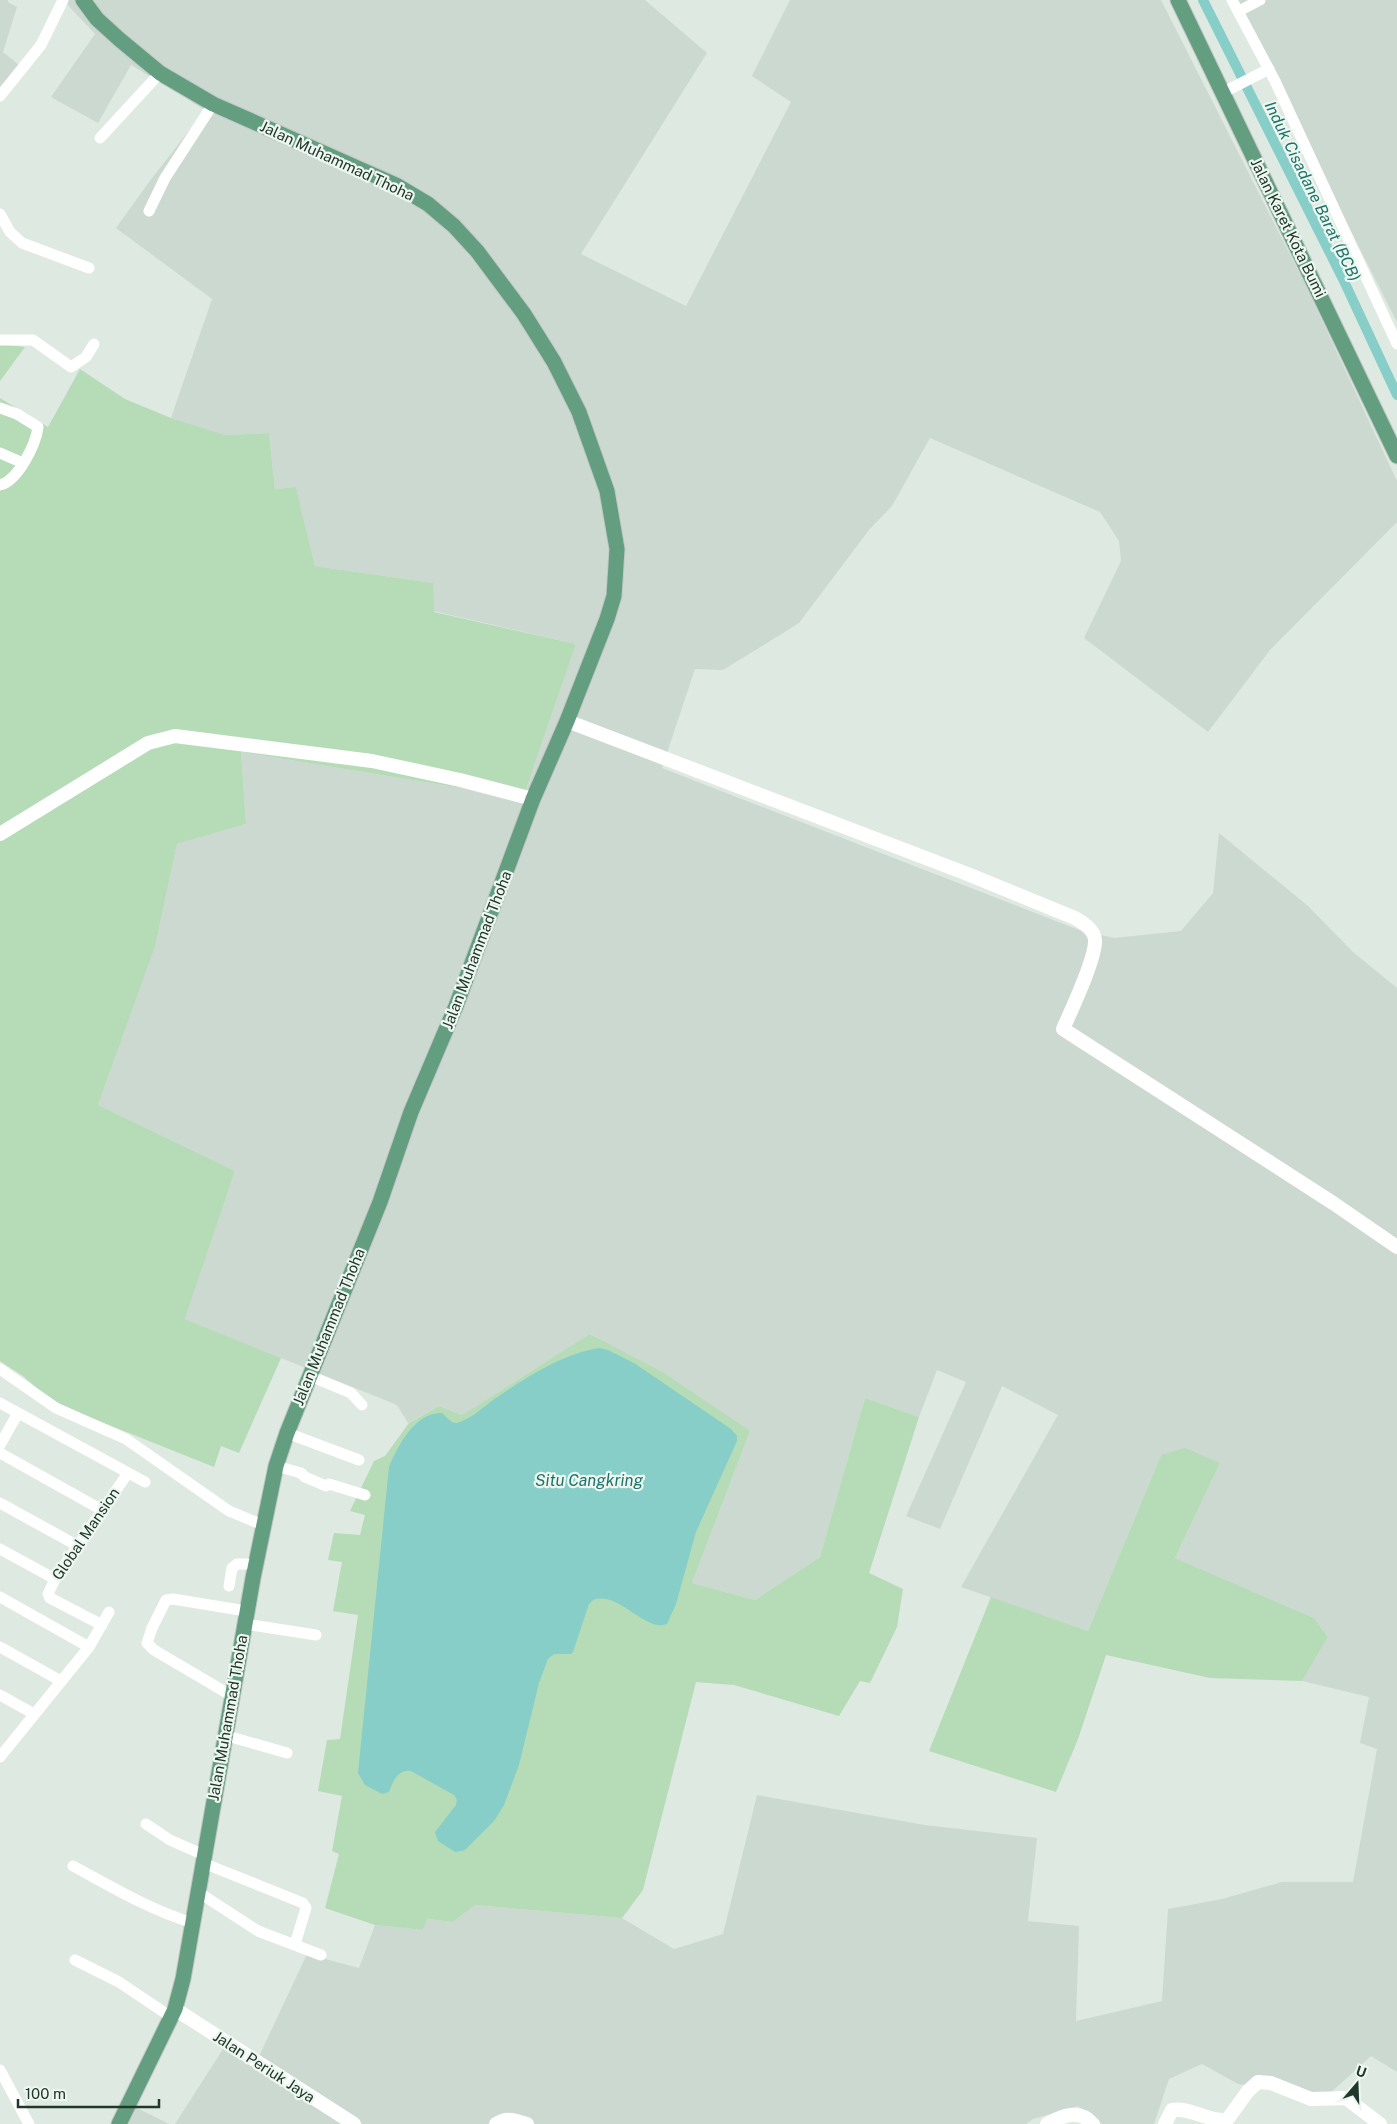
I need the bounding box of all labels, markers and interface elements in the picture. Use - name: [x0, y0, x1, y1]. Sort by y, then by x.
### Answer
- water label: Induk Cisadane Barat (BCB): [1261, 98, 1364, 284]
- street label: Jalan Muhammad Thoha: [258, 117, 417, 204]
- street label: Jalan Karet Kota Bumi: [1247, 156, 1329, 300]
- street label: Jalan Muhammad Thoha: [439, 868, 515, 1031]
- street label: Jalan Muhammad Thoha: [289, 1246, 368, 1408]
- water label: Situ Cangkring: [535, 1471, 643, 1490]
- street label: Global Mansion: [48, 1484, 123, 1583]
- street label: Jalan Muhammad Thoha: [205, 1634, 250, 1802]
- street label: Jalan Periuk Jaya: [210, 2027, 318, 2106]
- north arrow: [1332, 2059, 1382, 2109]
- text: U: [1354, 2062, 1369, 2081]
- scale bar: [18, 2076, 159, 2108]
- text: 100 m: [25, 2085, 66, 2102]

